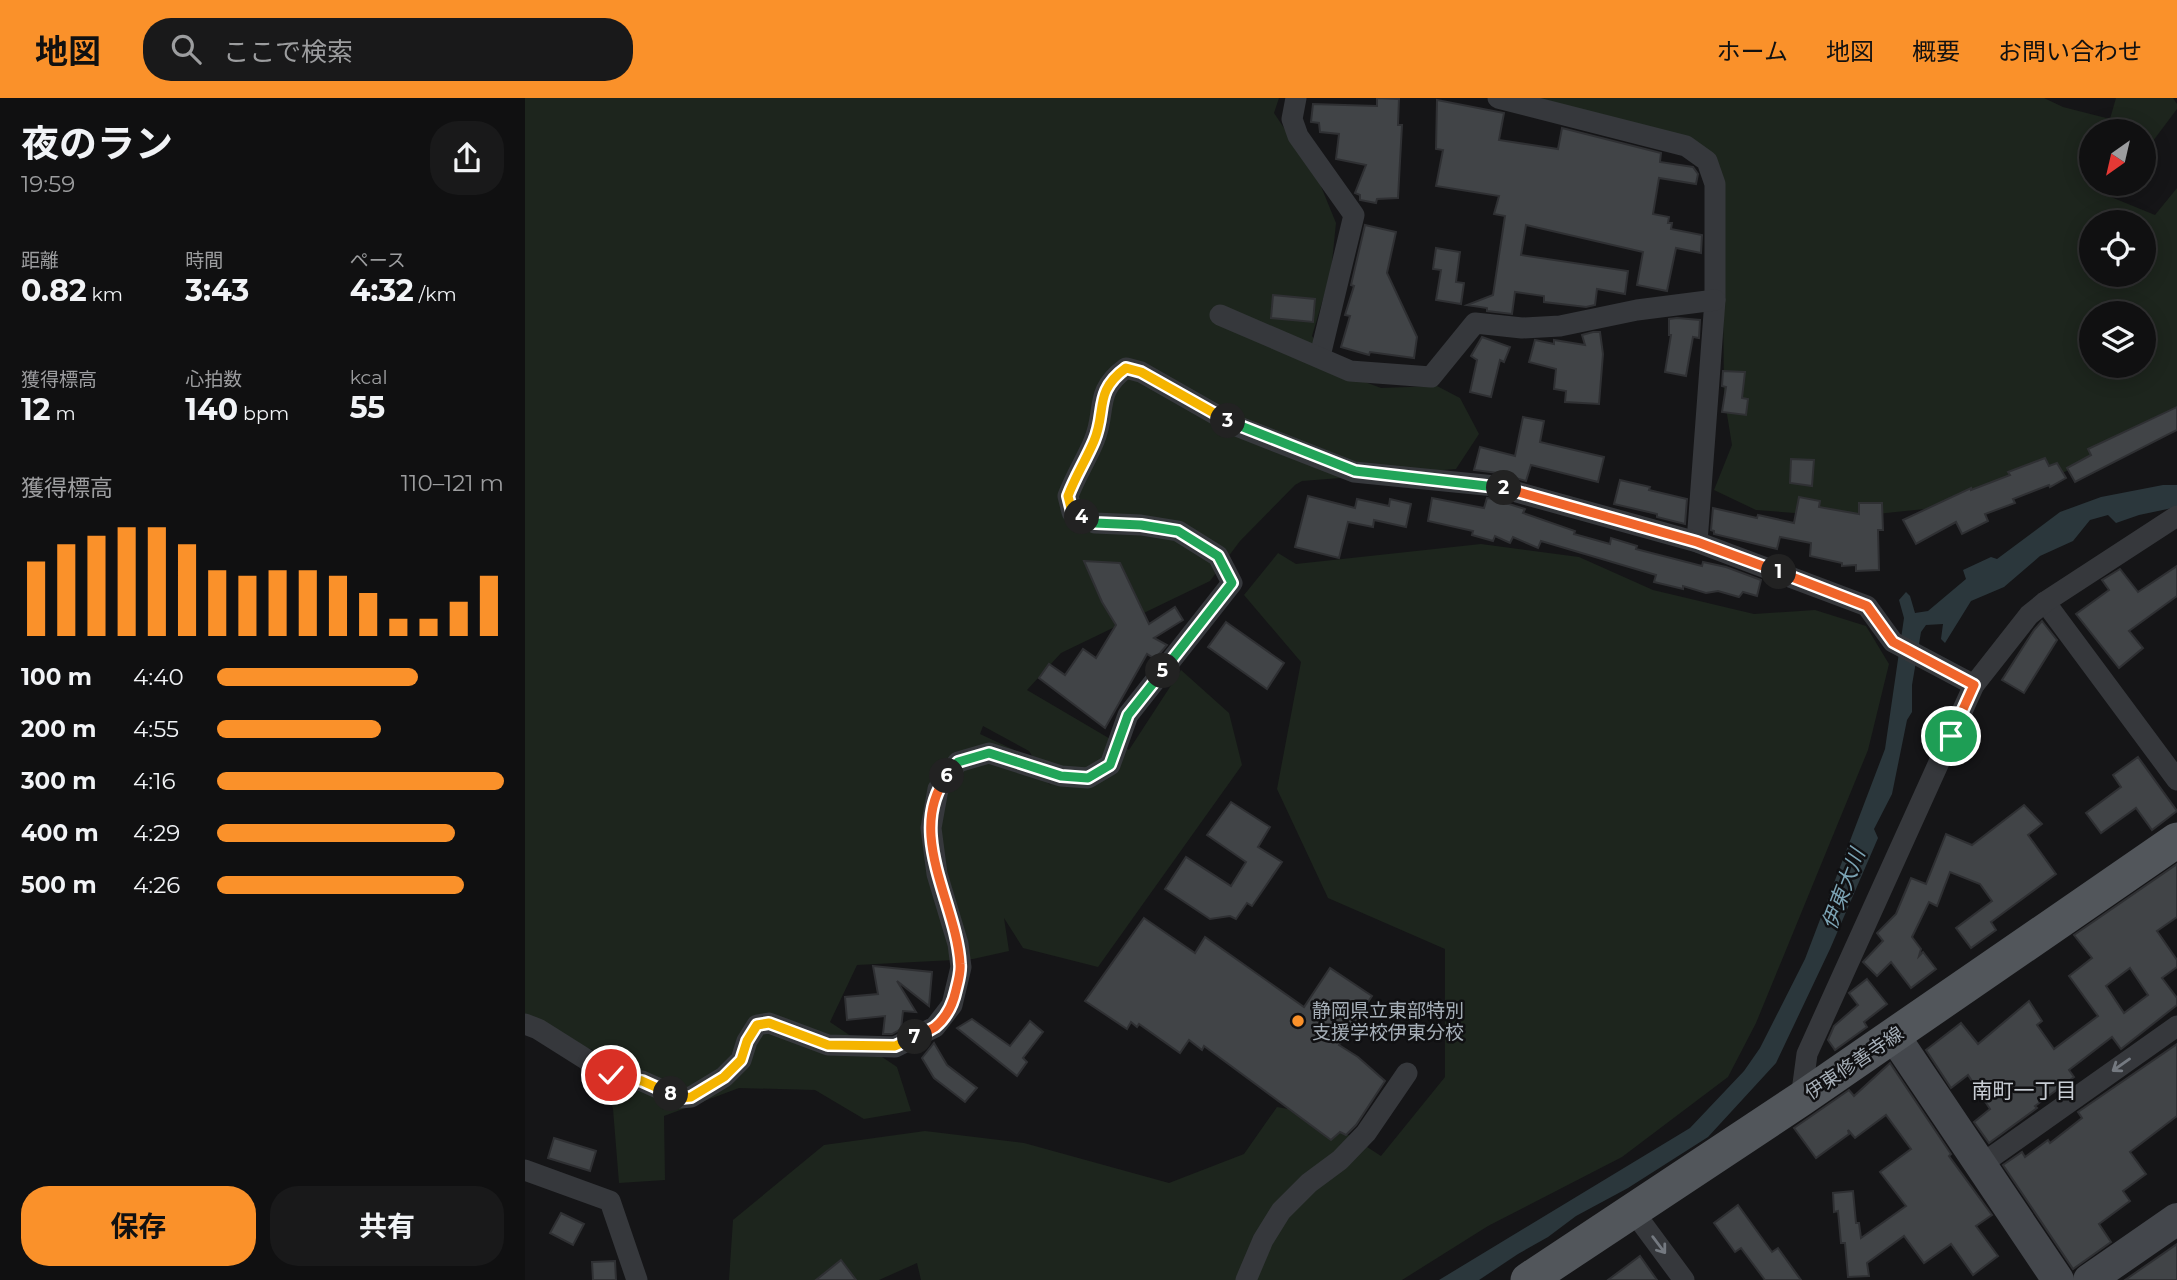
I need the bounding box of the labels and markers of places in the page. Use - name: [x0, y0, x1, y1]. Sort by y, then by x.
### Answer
- pin: 3: [1211, 404, 1245, 438]
- pin: 2: [1487, 470, 1521, 506]
- pin: 4: [1065, 500, 1099, 534]
- pin: 1: [1761, 554, 1797, 589]
- pin: 5: [1145, 654, 1181, 688]
- pin: [1921, 706, 1981, 766]
- pin: 6: [929, 758, 965, 794]
- place label: 静岡県立東部特別 支援学校伊東分校: [1312, 999, 1464, 1044]
- marker: 静岡県立東部特別 支援学校伊東分校: [1290, 1013, 1306, 1029]
- pin: 7: [897, 1020, 933, 1054]
- pin: [581, 1045, 641, 1105]
- pin: 8: [653, 1076, 689, 1112]

